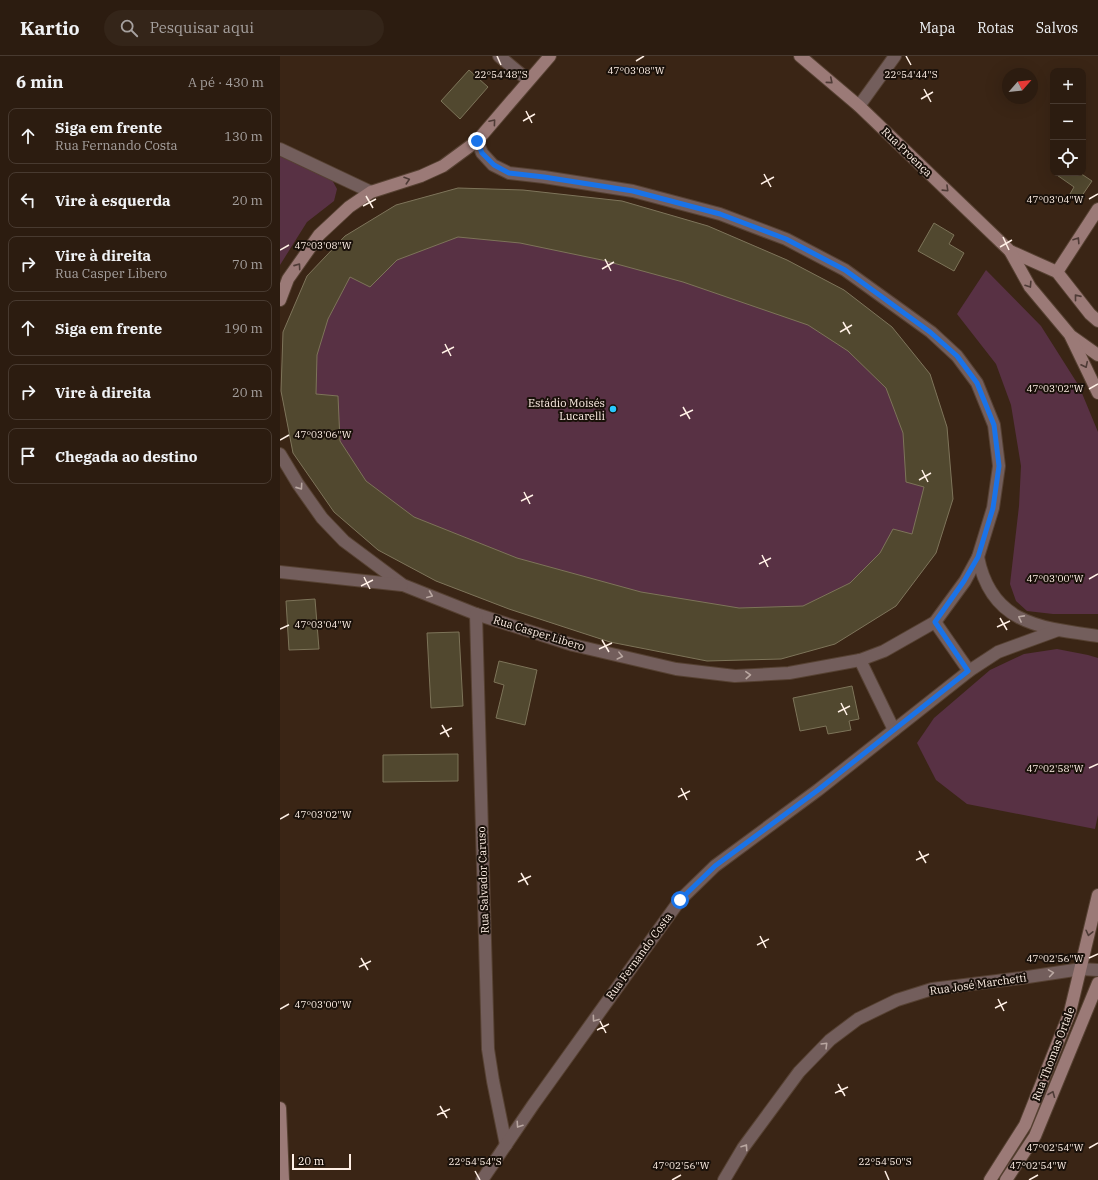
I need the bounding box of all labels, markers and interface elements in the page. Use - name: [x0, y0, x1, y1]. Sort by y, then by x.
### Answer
- search box: [104, 10, 384, 46]
- text: Kartio: [20, 16, 80, 40]
- icon: search: [118, 17, 140, 39]
- text: Pesquisar aqui: [150, 18, 254, 37]
- text: Mapa: [919, 19, 955, 37]
- text: Rotas: [977, 19, 1014, 37]
- text: Salvos: [1036, 19, 1078, 37]
- text: 47°03'08"W: [607, 64, 665, 77]
- text: 22°54'48"S: [474, 68, 528, 81]
- text: 22°54'44"S: [884, 68, 938, 81]
- north arrow: [1002, 68, 1038, 104]
- map controls: [1050, 68, 1086, 176]
- button: +: [1050, 68, 1086, 104]
- text: 6 min: [16, 71, 64, 93]
- text: A pé · 430 m: [188, 74, 264, 91]
- one-way arrow: [825, 77, 833, 84]
- button: −: [1050, 104, 1086, 140]
- text: Siga em frente: [55, 118, 162, 137]
- one-way arrow: [489, 119, 496, 127]
- street label: Rua Proença: [879, 124, 935, 180]
- icon: ahead: [17, 125, 39, 147]
- text: 130 m: [224, 128, 263, 145]
- route end: [468, 132, 486, 150]
- text: Rua Fernando Costa: [55, 137, 178, 154]
- button: locate: [1050, 140, 1086, 176]
- one-way arrow: [404, 177, 411, 185]
- one-way arrow: [941, 184, 949, 192]
- icon: left: [17, 189, 39, 211]
- text: Vire à esquerda: [55, 191, 171, 210]
- text: 20 m: [232, 192, 263, 209]
- text: 47°03'04"W: [1026, 193, 1084, 206]
- one-way arrow: [1072, 238, 1079, 245]
- text: 47°03'08"W: [294, 239, 352, 252]
- text: Vire à direita: [55, 246, 151, 265]
- icon: right: [17, 253, 39, 275]
- text: 70 m: [232, 256, 263, 273]
- one-way arrow: [293, 263, 301, 270]
- text: Rua Casper Libero: [55, 265, 167, 282]
- one-way arrow: [1025, 281, 1032, 288]
- one-way arrow: [1074, 294, 1081, 301]
- icon: ahead: [17, 317, 39, 339]
- text: Siga em frente: [55, 319, 162, 338]
- text: 190 m: [224, 320, 263, 337]
- one-way arrow: [1080, 360, 1088, 368]
- icon: right: [17, 381, 39, 403]
- text: 47°03'02"W: [1026, 382, 1084, 395]
- text: Vire à direita: [55, 383, 151, 402]
- text: 20 m: [232, 384, 263, 401]
- place label: Estádio Moisés Lucarelli: [528, 396, 606, 423]
- marker: Estádio Moisés Lucarelli: [608, 404, 618, 414]
- text: 47°03'06"W: [294, 428, 352, 441]
- icon: arrive: [17, 445, 39, 467]
- text: Chegada ao destino: [55, 447, 198, 466]
- one-way arrow: [295, 483, 303, 490]
- text: 47°03'00"W: [1026, 572, 1084, 585]
- one-way arrow: [426, 591, 433, 599]
- street label: Rua Casper Libero: [492, 612, 586, 654]
- one-way arrow: [1018, 616, 1025, 623]
- text: 47°03'04"W: [294, 618, 352, 631]
- one-way arrow: [616, 651, 623, 660]
- one-way arrow: [745, 671, 751, 679]
- text: 47°02'58"W: [1026, 762, 1084, 775]
- text: 47°03'02"W: [294, 808, 352, 821]
- street label: Rua Salvador Caruso: [474, 826, 492, 934]
- route start: [671, 891, 689, 909]
- street label: Rua Fernando Costa: [603, 910, 675, 1002]
- one-way arrow: [1086, 929, 1094, 936]
- text: 47°02'56"W: [1026, 952, 1084, 965]
- street label: Rua José Marchetti: [929, 970, 1028, 998]
- one-way arrow: [1048, 970, 1054, 978]
- text: 47°03'00"W: [294, 998, 352, 1011]
- street label: Rua Thomas Ortale: [1029, 1005, 1077, 1103]
- one-way arrow: [593, 1014, 600, 1021]
- one-way arrow: [820, 1042, 828, 1050]
- one-way arrow: [1047, 1091, 1055, 1099]
- one-way arrow: [517, 1121, 524, 1128]
- text: 47°02'54"W: [1026, 1141, 1084, 1154]
- one-way arrow: [740, 1144, 747, 1151]
- scale bar: [292, 1152, 351, 1171]
- text: 20 m: [298, 1154, 324, 1168]
- text: 22°54'54"S: [448, 1155, 502, 1168]
- text: 22°54'50"S: [858, 1155, 912, 1168]
- text: 47°02'56"W: [652, 1159, 710, 1172]
- text: 47°02'54"W: [1009, 1159, 1067, 1172]

